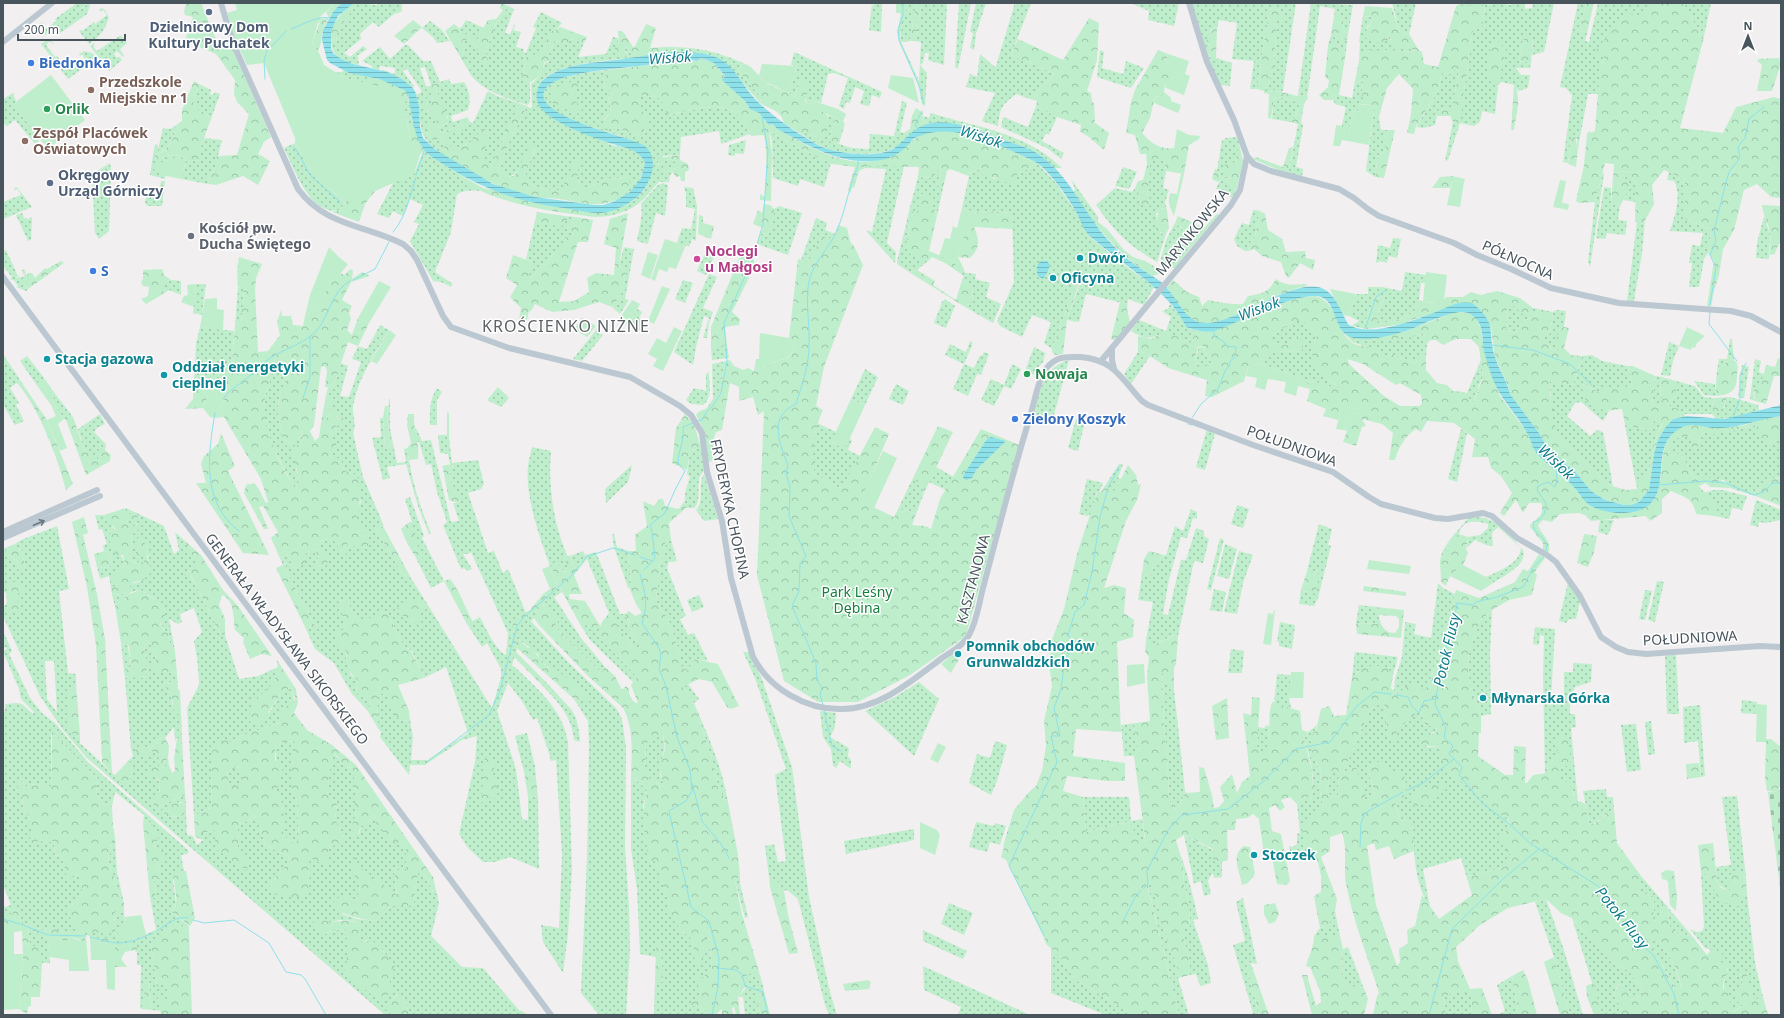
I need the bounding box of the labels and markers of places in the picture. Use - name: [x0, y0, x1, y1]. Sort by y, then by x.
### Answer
- marker: Dzielnicowy Dom Kultury Puchatek: [204, 7, 214, 17]
- place label: Dzielnicowy Dom Kultury Puchatek: [148, 17, 270, 52]
- place label: Biedronka: [39, 53, 111, 72]
- marker: Biedronka: [26, 58, 36, 68]
- place label: Przedszkole Miejskie nr 1: [99, 72, 188, 107]
- marker: Przedszkole Miejskie nr 1: [86, 85, 96, 95]
- place label: Orlik: [55, 99, 90, 118]
- marker: Orlik: [42, 104, 52, 114]
- place label: Zespół Placówek Oświatowych: [33, 123, 148, 158]
- marker: Zespół Placówek Oświatowych: [20, 136, 30, 146]
- place label: Okręgowy Urząd Górniczy: [58, 165, 163, 200]
- marker: Okręgowy Urząd Górniczy: [45, 178, 55, 188]
- place label: Kościół pw. Ducha Świętego: [199, 218, 311, 253]
- marker: Kościół pw. Ducha Świętego: [186, 231, 196, 241]
- place label: Noclegi u Małgosi: [705, 241, 772, 276]
- place label: Dwór: [1088, 248, 1126, 267]
- marker: Dwór: [1075, 253, 1085, 263]
- marker: Noclegi u Małgosi: [692, 254, 702, 264]
- place label: S: [101, 261, 109, 280]
- marker: S: [88, 266, 98, 276]
- place label: Oficyna: [1061, 268, 1114, 287]
- marker: Oficyna: [1048, 273, 1058, 283]
- place label: Stacja gazowa: [55, 349, 154, 368]
- marker: Stacja gazowa: [42, 354, 52, 364]
- place label: Oddział energetyki cieplnej: [172, 357, 304, 392]
- place label: Nowaja: [1035, 364, 1088, 383]
- marker: Nowaja: [1022, 369, 1032, 379]
- marker: Oddział energetyki cieplnej: [159, 370, 169, 380]
- place label: Zielony Koszyk: [1023, 409, 1126, 428]
- marker: Zielony Koszyk: [1010, 414, 1020, 424]
- place label: Pomnik obchodów Grunwaldzkich: [966, 636, 1095, 671]
- marker: Pomnik obchodów Grunwaldzkich: [953, 649, 963, 659]
- place label: Młynarska Górka: [1491, 688, 1610, 707]
- marker: Młynarska Górka: [1478, 693, 1488, 703]
- place label: Stoczek: [1262, 845, 1316, 864]
- marker: Stoczek: [1249, 850, 1259, 860]

